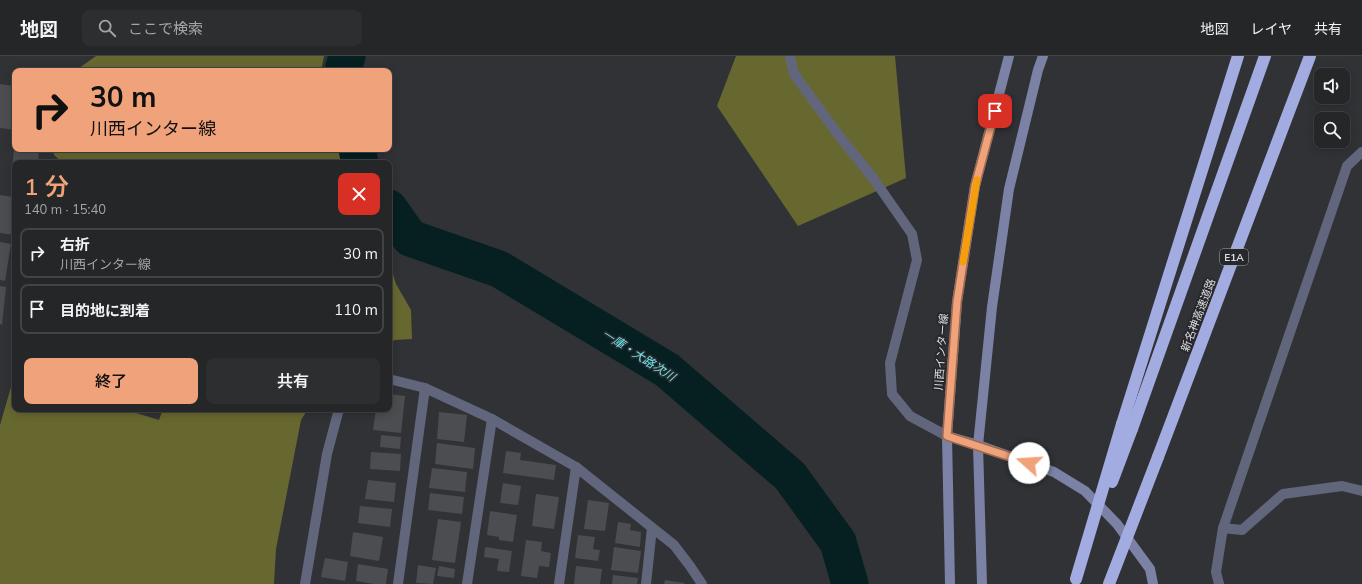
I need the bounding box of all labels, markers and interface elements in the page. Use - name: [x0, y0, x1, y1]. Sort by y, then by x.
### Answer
- search box: [82, 10, 362, 46]
- text: 地図: [20, 17, 58, 41]
- icon: search: [96, 17, 118, 39]
- text: ここで検索: [128, 19, 203, 38]
- text: 地図: [1200, 20, 1228, 38]
- text: レイヤ: [1250, 20, 1292, 38]
- text: 共有: [1314, 20, 1342, 38]
- map controls: [1314, 68, 1350, 148]
- button: sound: [1314, 68, 1350, 104]
- text: 30 m: [90, 79, 156, 114]
- icon: right: [24, 84, 76, 136]
- pin: [978, 94, 1012, 128]
- icon: arrive: [984, 100, 1006, 122]
- button: search: [1314, 112, 1350, 148]
- text: 川西インター線: [90, 117, 216, 140]
- text: 1 分: [24, 171, 69, 201]
- button: close: [338, 173, 380, 215]
- text: 140 m · 15:40: [24, 201, 106, 217]
- text: 右折: [60, 235, 90, 254]
- icon: right: [26, 242, 48, 264]
- text: 30 m: [343, 244, 378, 263]
- road number: E1A: [1220, 249, 1248, 265]
- text: 川西インター線: [60, 256, 151, 272]
- street label: 新名神高速道路: [1178, 277, 1218, 353]
- icon: arrive: [26, 298, 48, 320]
- text: 110 m: [334, 300, 378, 319]
- text: 目的地に到着: [60, 301, 150, 320]
- street label: 川西インター線: [931, 313, 951, 391]
- water label: 一庫・大路次川: [600, 326, 680, 385]
- button: 終了: [24, 358, 198, 404]
- button: 共有: [206, 358, 380, 404]
- position arrow: [1008, 442, 1050, 484]

